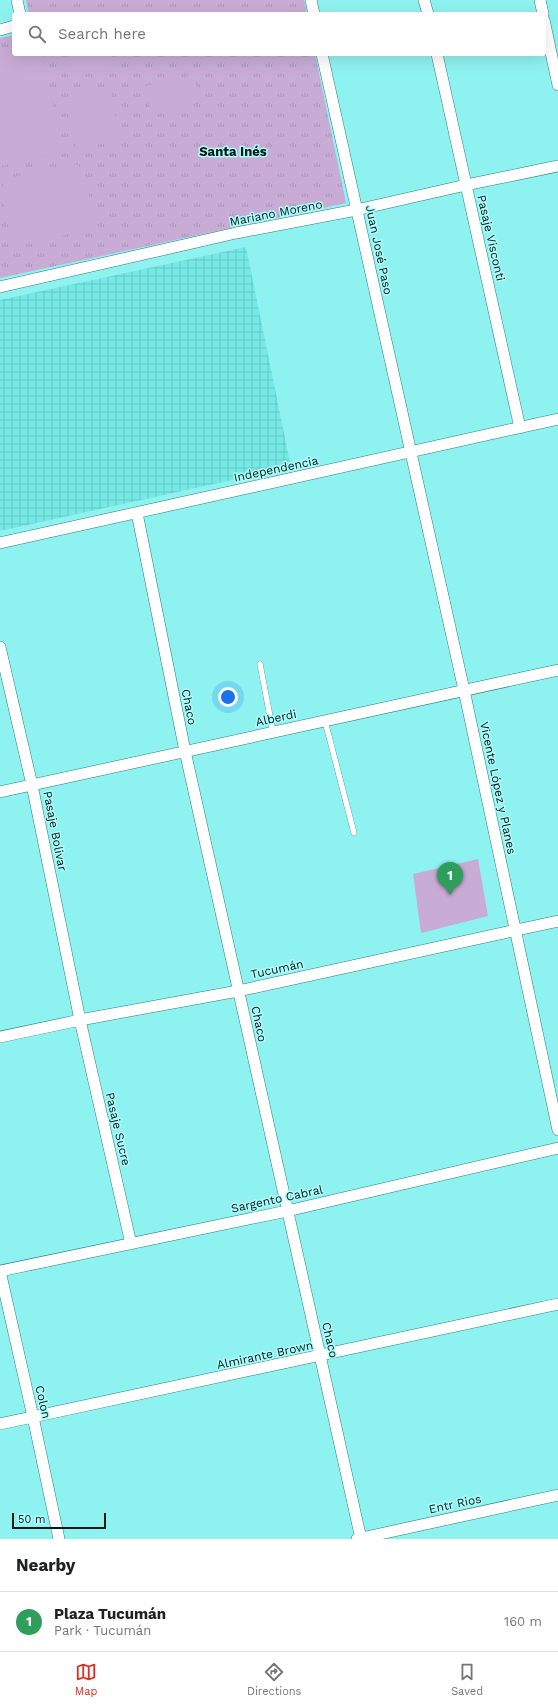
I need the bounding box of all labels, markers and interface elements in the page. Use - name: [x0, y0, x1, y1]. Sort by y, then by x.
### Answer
- search box: [12, 12, 546, 56]
- icon: search: [26, 23, 48, 45]
- text: Search here: [58, 25, 146, 43]
- district label: Santa Inés: [199, 144, 267, 159]
- street label: Pasaje Visconti: [474, 194, 508, 282]
- street label: Mariano Moreno: [228, 197, 324, 229]
- street label: Juan José Paso: [363, 204, 395, 296]
- street label: Independencia: [233, 453, 320, 485]
- your location: [218, 687, 238, 707]
- street label: Chaco: [179, 688, 199, 726]
- street label: Alberdi: [254, 707, 298, 729]
- street label: Vicente López y Planes: [477, 720, 519, 856]
- street label: Pasaje Bolivar: [40, 790, 70, 872]
- pin: 1: [437, 862, 463, 895]
- street label: Tucumán: [249, 957, 305, 981]
- street label: Chaco: [248, 1005, 270, 1043]
- street label: Pasaje Sucre: [103, 1091, 133, 1167]
- street label: Sargento Cabral: [230, 1182, 325, 1216]
- street label: Chaco: [319, 1321, 341, 1359]
- street label: Almirante Brown: [216, 1338, 314, 1372]
- street label: Colon: [32, 1384, 54, 1420]
- street label: Entr Rios: [427, 1492, 483, 1516]
- scale bar: [12, 1511, 106, 1530]
- text: 50 m: [18, 1513, 45, 1526]
- text: Nearby: [16, 1555, 75, 1575]
- text: Plaza Tucumán: [54, 1605, 166, 1623]
- text: 1: [26, 1614, 32, 1629]
- text: 160 m: [504, 1614, 542, 1629]
- text: Park · Tucumán: [54, 1623, 151, 1638]
- tab: Map: [75, 1661, 97, 1698]
- tab: Directions: [247, 1661, 301, 1698]
- tab: Saved: [451, 1661, 483, 1698]

